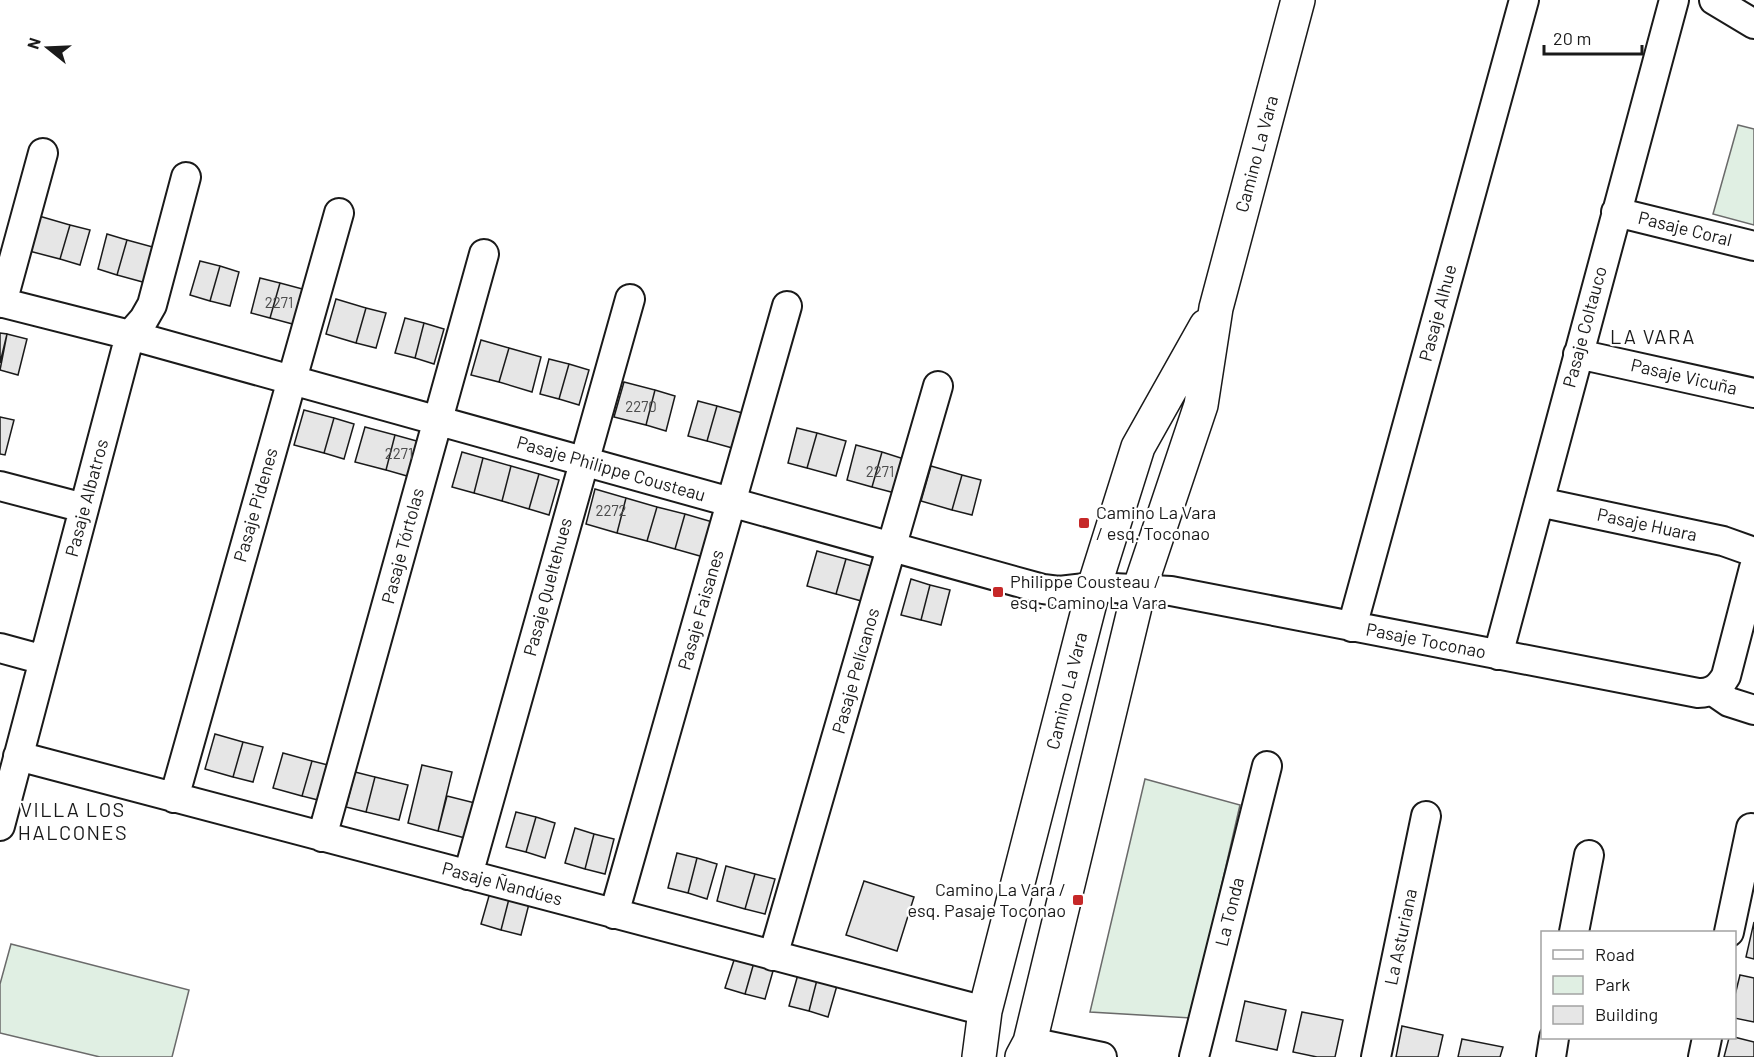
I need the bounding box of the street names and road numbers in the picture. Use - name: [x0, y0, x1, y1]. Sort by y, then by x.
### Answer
- street label: Camino La Vara: [1230, 93, 1282, 215]
- street label: Pasaje Coral: [1636, 206, 1734, 250]
- street label: Pasaje Alhue: [1414, 262, 1461, 364]
- street label: Pasaje Coltauco: [1557, 264, 1611, 390]
- street label: Pasaje Vicuña: [1629, 353, 1739, 399]
- street label: Pasaje Philippe Cousteau: [514, 431, 708, 506]
- street label: Pasaje Albatros: [60, 437, 112, 559]
- street label: Pasaje Pidenes: [228, 445, 282, 564]
- street label: Pasaje Tórtolas: [376, 486, 428, 606]
- street label: Pasaje Huara: [1595, 503, 1699, 545]
- street label: Pasaje Queltehues: [518, 515, 576, 658]
- street label: Pasaje Faisanes: [672, 547, 728, 672]
- street label: Pasaje Pelícanos: [827, 605, 883, 736]
- street label: Pasaje Toconao: [1364, 618, 1488, 662]
- street label: Camino La Vara: [1041, 630, 1091, 752]
- street label: Pasaje Ñandúes: [440, 856, 565, 910]
- street label: La Tonda: [1210, 875, 1248, 949]
- street label: La Asturiana: [1379, 887, 1421, 987]

